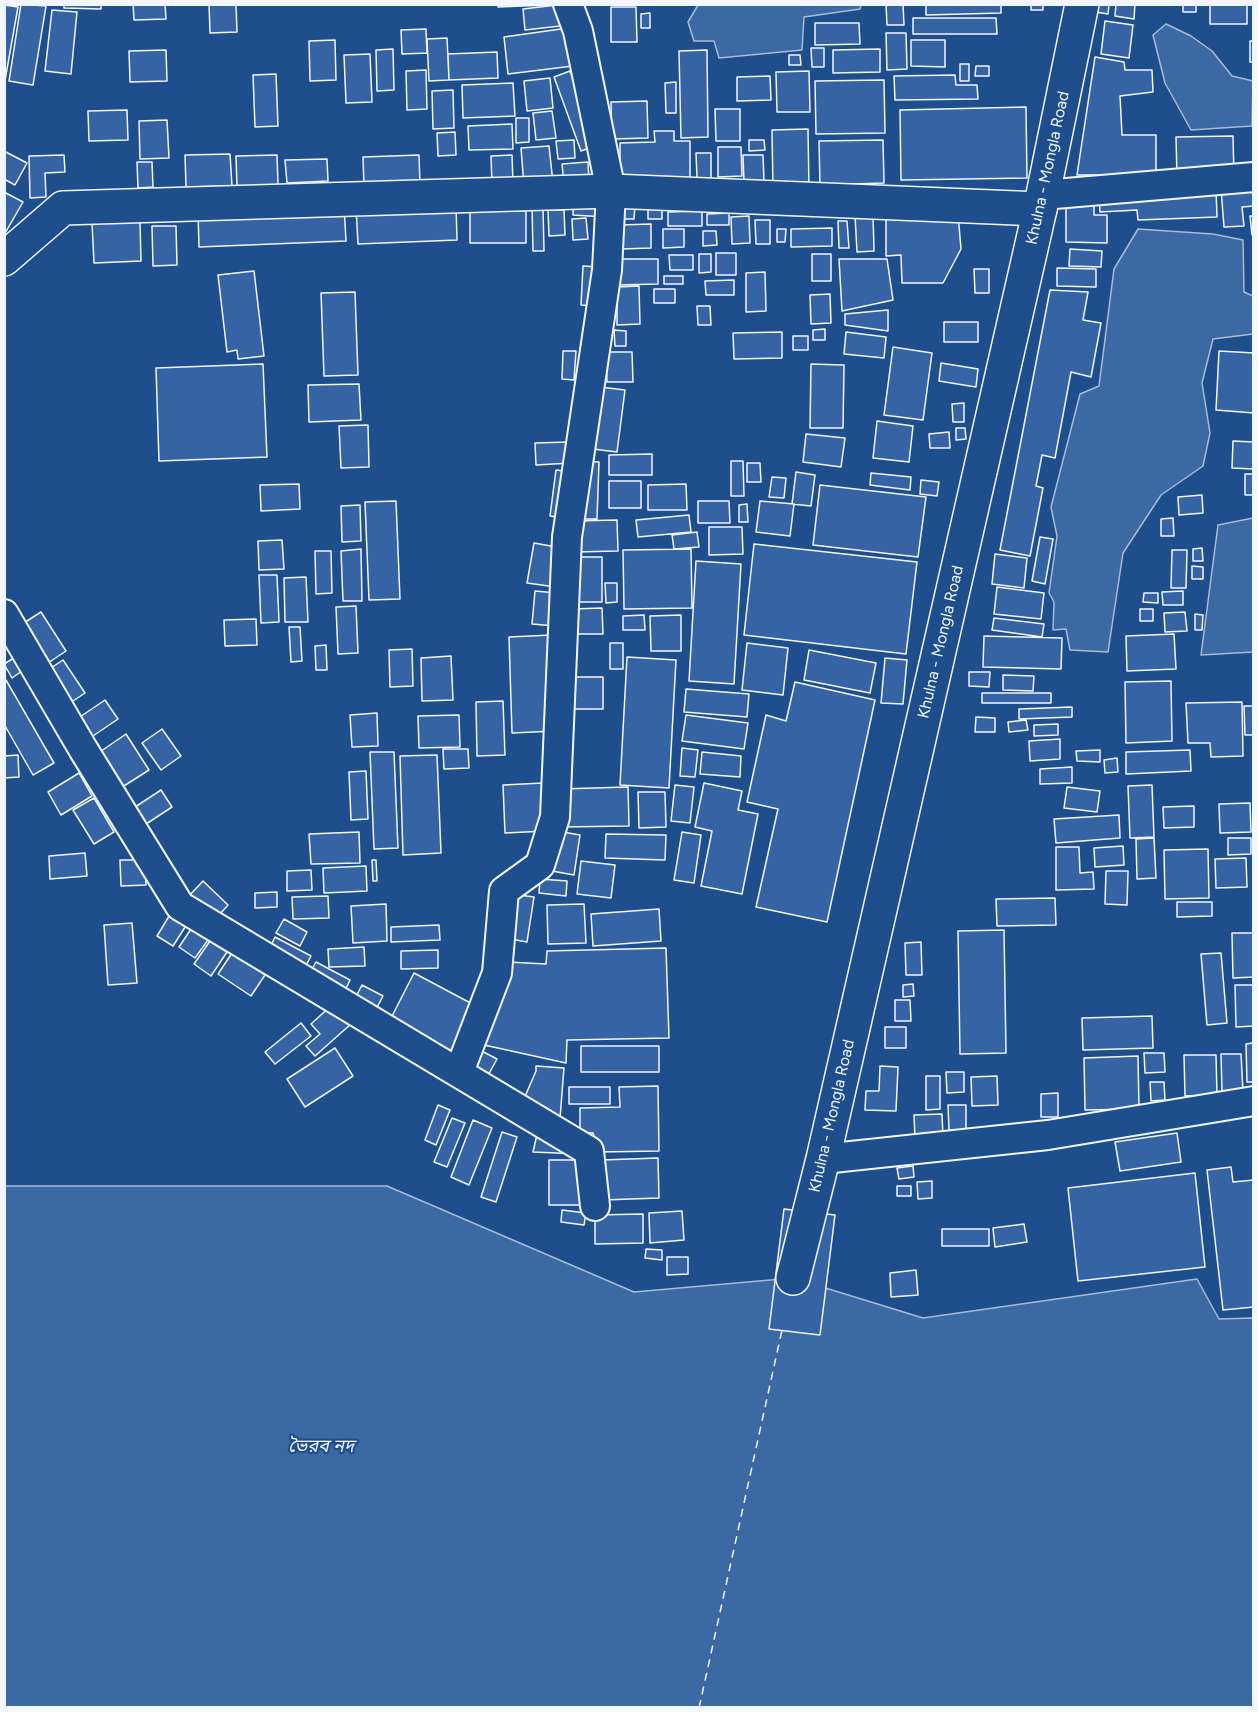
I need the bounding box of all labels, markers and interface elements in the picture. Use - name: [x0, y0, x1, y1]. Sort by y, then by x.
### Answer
- street label: Khulna - Mongla Road: [1022, 90, 1074, 246]
- street label: Khulna - Mongla Road: [914, 564, 968, 720]
- street label: Khulna - Mongla Road: [805, 1038, 859, 1194]
- water label: ভৈরব নদ: [288, 1436, 354, 1458]

